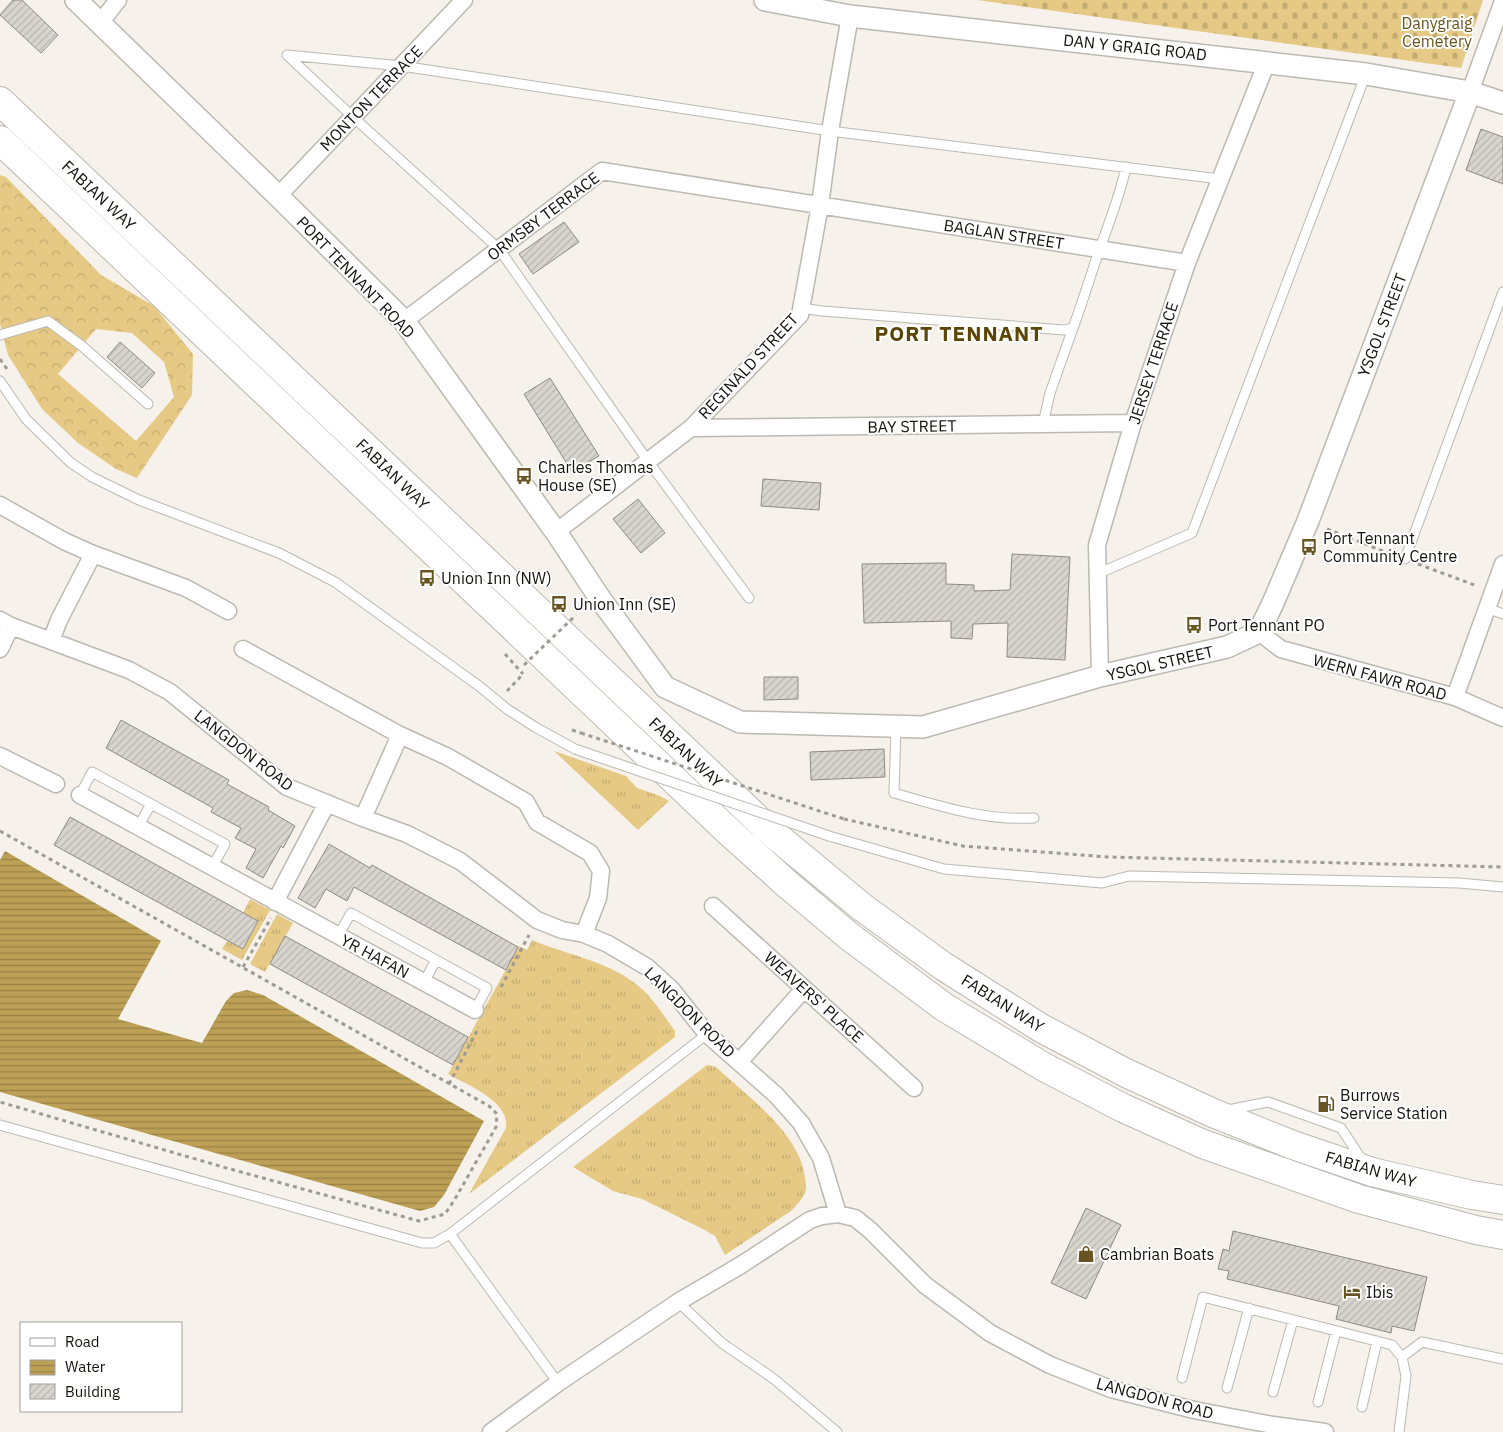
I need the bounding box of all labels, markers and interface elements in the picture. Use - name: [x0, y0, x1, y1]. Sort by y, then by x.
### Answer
- park label: Danygraig Cemetery: [1402, 13, 1473, 51]
- street label: DAN Y GRAIG ROAD: [1062, 30, 1208, 64]
- street label: MONTON TERRACE: [315, 41, 427, 155]
- street label: FABIAN WAY: [58, 156, 140, 235]
- street label: ORMSBY TERRACE: [483, 167, 603, 265]
- street label: PORT TENNANT ROAD: [293, 212, 419, 342]
- street label: BAGLAN STREET: [942, 215, 1066, 253]
- street label: YSGOL STREET: [1353, 271, 1411, 379]
- street label: JERSEY TERRACE: [1124, 299, 1182, 427]
- street label: REGINALD STREET: [694, 309, 802, 423]
- district label: PORT TENNANT: [875, 319, 1043, 347]
- street label: BAY STREET: [867, 415, 957, 437]
- street label: FABIAN WAY: [352, 434, 434, 514]
- place label: Charles Thomas House (SE): [538, 457, 654, 495]
- bus stop icon: Charles Thomas House (SE): [514, 466, 534, 486]
- place label: Port Tennant Community Centre: [1323, 528, 1458, 566]
- bus stop icon: Port Tennant Community Centre: [1299, 537, 1319, 557]
- bus stop icon: Union Inn (NW): [417, 568, 437, 588]
- place label: Union Inn (NW): [441, 568, 552, 588]
- bus stop icon: Union Inn (SE): [549, 594, 569, 614]
- place label: Union Inn (SE): [573, 594, 676, 614]
- bus stop icon: Port Tennant PO: [1184, 615, 1204, 635]
- place label: Port Tennant PO: [1208, 615, 1325, 635]
- street label: YSGOL STREET: [1105, 641, 1215, 685]
- street label: WERN FAWR ROAD: [1311, 650, 1449, 704]
- street label: LANGDON ROAD: [190, 705, 298, 795]
- street label: FABIAN WAY: [645, 713, 727, 792]
- street label: YR HAFAN: [337, 930, 413, 982]
- street label: WEAVERS' PLACE: [760, 947, 868, 1047]
- street label: LANGDON ROAD: [640, 962, 740, 1062]
- street label: FABIAN WAY: [958, 970, 1048, 1037]
- place label: Burrows Service Station: [1340, 1085, 1448, 1123]
- fuel station icon: Burrows Service Station: [1316, 1094, 1336, 1114]
- street label: FABIAN WAY: [1323, 1146, 1419, 1192]
- shop icon: Cambrian Boats: [1076, 1244, 1096, 1264]
- place label: Cambrian Boats: [1100, 1244, 1214, 1264]
- hotel icon: Ibis: [1342, 1282, 1362, 1302]
- place label: Ibis: [1366, 1282, 1393, 1302]
- legend: [20, 1322, 182, 1412]
- text: Road: [65, 1332, 100, 1351]
- text: Water: [65, 1357, 106, 1376]
- street label: LANGDON ROAD: [1094, 1373, 1216, 1423]
- text: Building: [65, 1382, 120, 1401]

